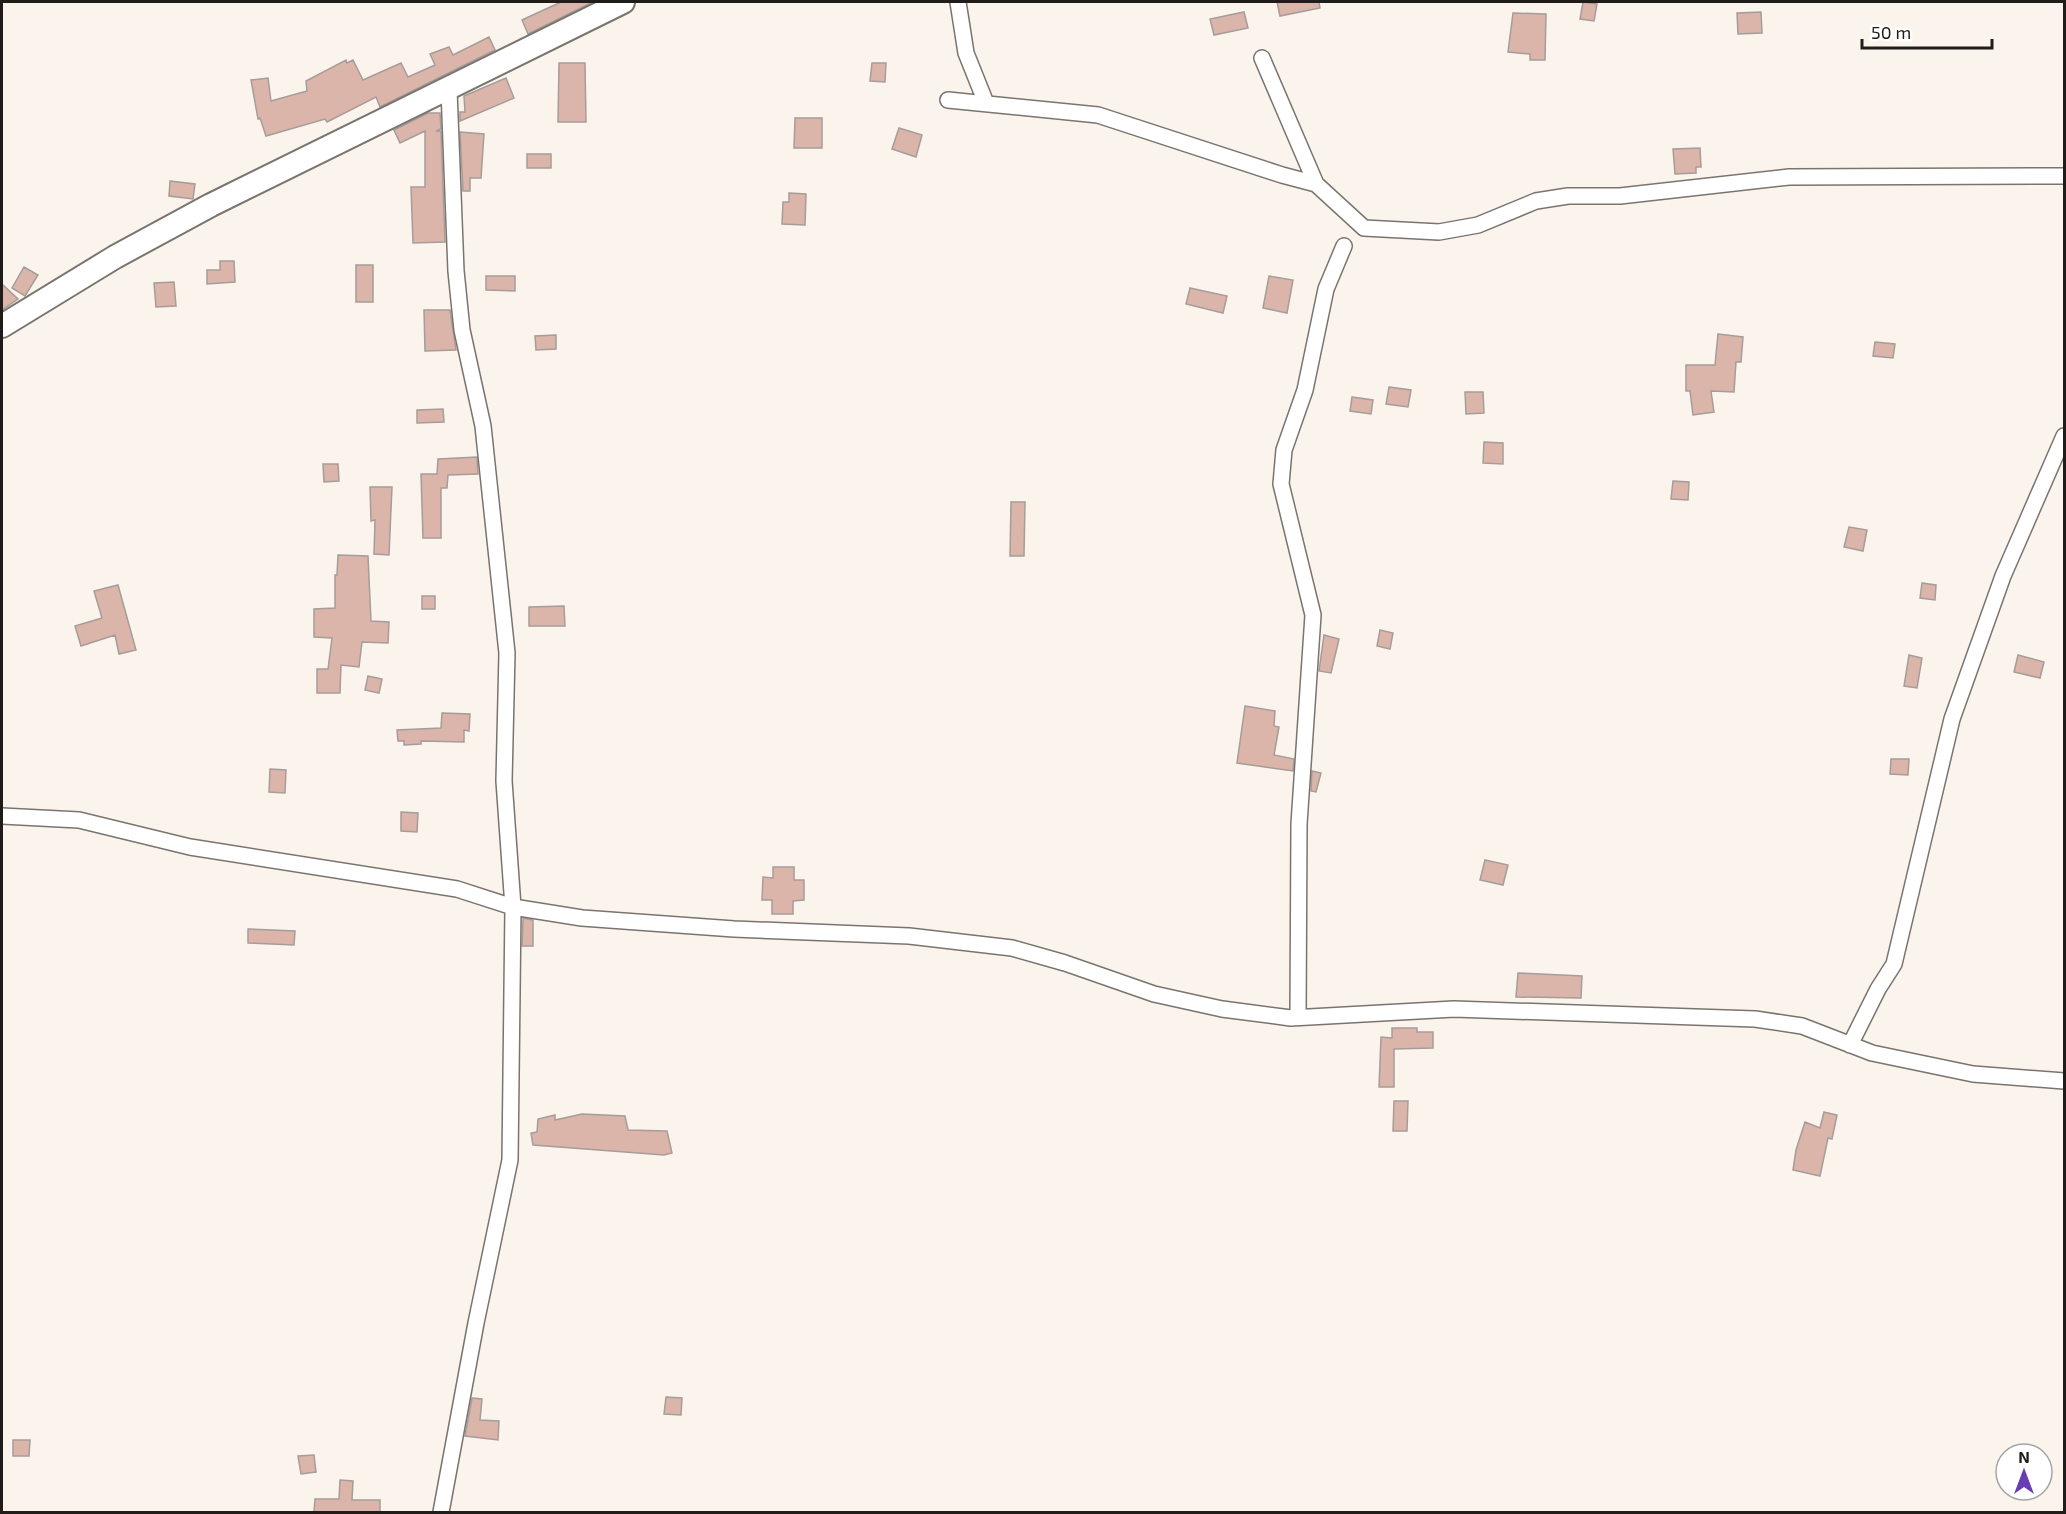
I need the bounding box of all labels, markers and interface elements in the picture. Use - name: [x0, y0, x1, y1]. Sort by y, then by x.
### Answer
- scale bar: [1862, 12, 1992, 50]
- text: 50 m: [1871, 21, 1911, 43]
- north arrow: [1994, 1442, 2054, 1502]
- text: N: [2018, 1447, 2030, 1466]

